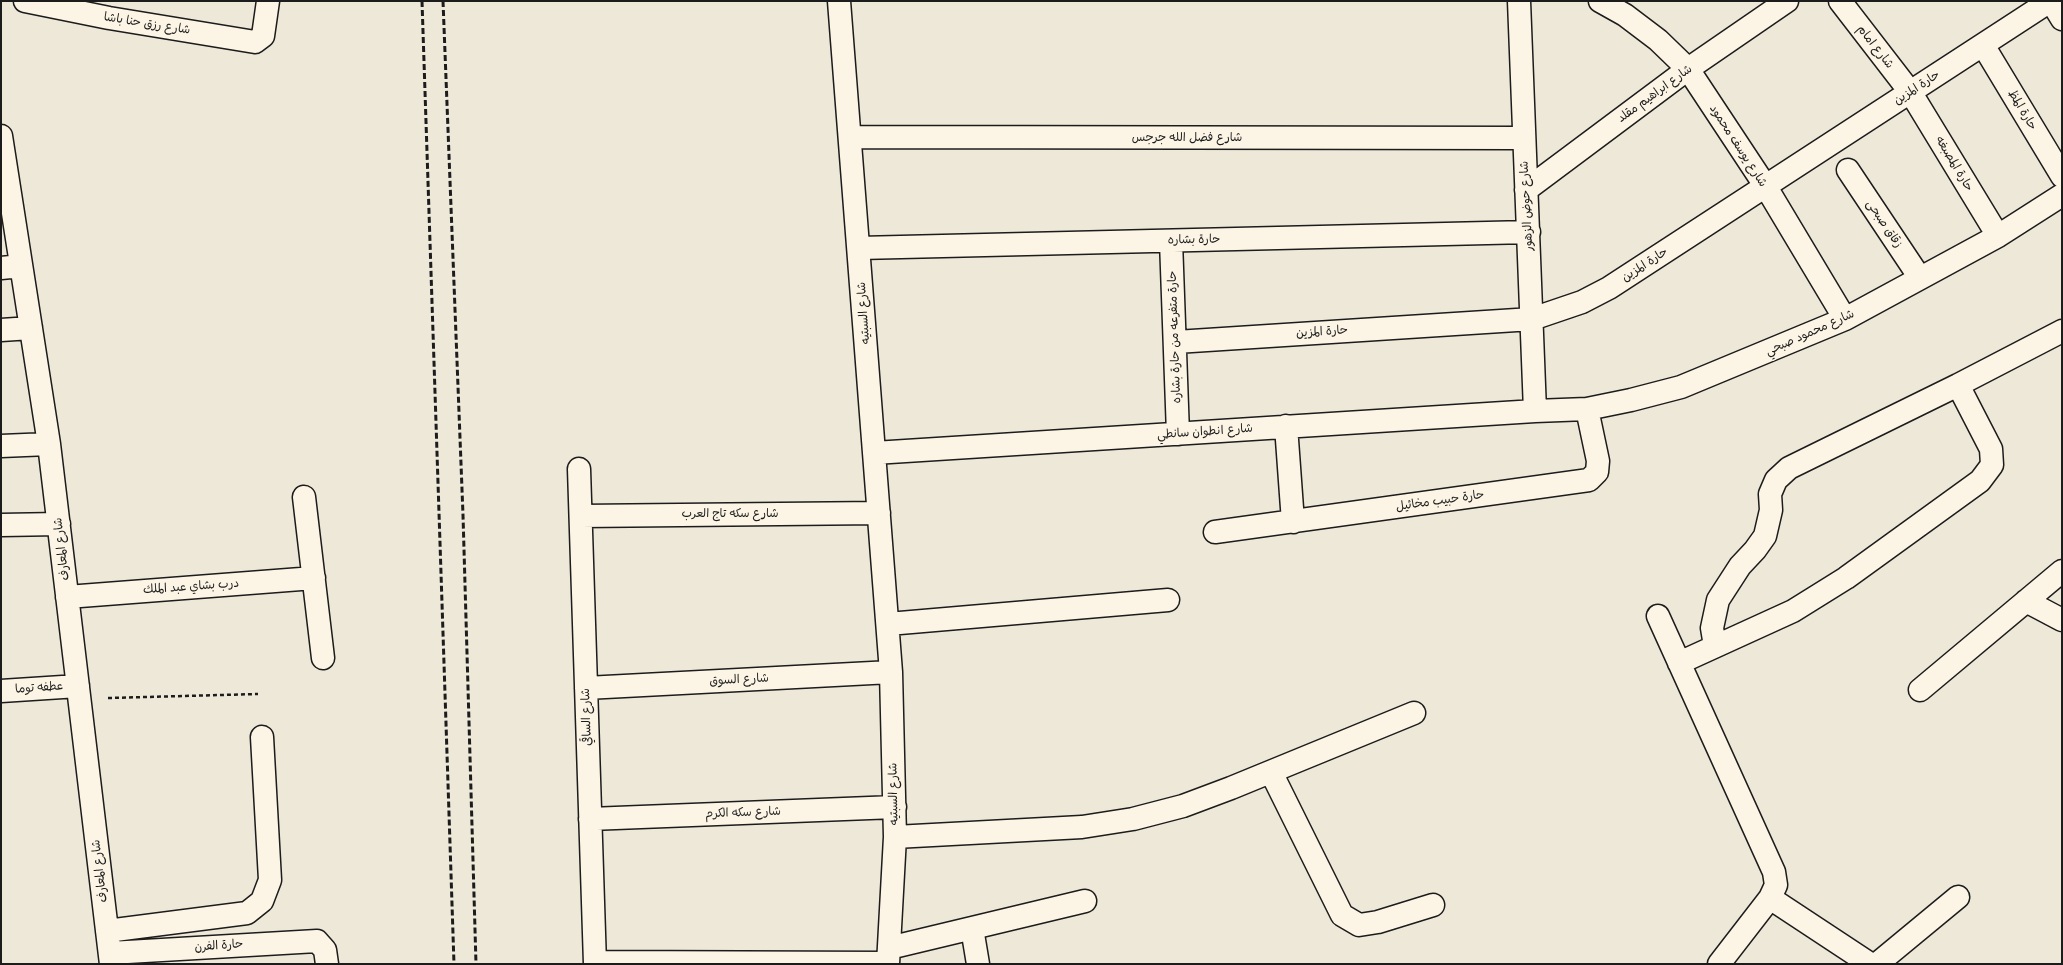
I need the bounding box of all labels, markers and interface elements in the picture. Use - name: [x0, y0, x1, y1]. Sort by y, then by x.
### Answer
- street label: شارع رزق حنا باشا: [103, 10, 191, 38]
- street label: شارع امام: [1854, 22, 1896, 72]
- street label: شارع ابراهيم مقلد: [1615, 62, 1695, 126]
- street label: حارة المزين: [1891, 68, 1943, 108]
- street label: حارة المظ: [2004, 87, 2040, 133]
- street label: شارع يوسف محمود: [1706, 102, 1770, 190]
- street label: شارع فضل الله جرجس: [1132, 131, 1242, 145]
- street label: حارة المصبغه: [1932, 134, 1976, 194]
- street label: شارع حوض الزهور: [1517, 161, 1537, 251]
- street label: زقاق صبحى: [1863, 197, 1905, 251]
- street label: حارة بشاره: [1168, 232, 1220, 248]
- street label: حارة المزين: [1619, 245, 1671, 285]
- street label: حارة متفرعه من حارة بشاره: [1165, 270, 1185, 404]
- street label: شارع السبتيه: [855, 281, 873, 345]
- street label: شارع محمود صبحي: [1763, 307, 1857, 359]
- street label: حارة المزين: [1296, 323, 1348, 341]
- street label: شارع انطوان سانطي: [1157, 421, 1253, 443]
- street label: حارة حبيب مخائيل: [1395, 488, 1485, 514]
- street label: شارع سكه تاج العرب: [681, 507, 779, 521]
- street label: شارع المعارف: [51, 517, 73, 581]
- street label: درب بشاي عبد الملك: [142, 576, 240, 598]
- street label: شارع السوق: [709, 671, 769, 689]
- street label: عطفه توما: [14, 679, 64, 697]
- street label: شارع الساقي: [579, 688, 595, 746]
- street label: شارع السبتيه: [886, 763, 902, 825]
- street label: شارع سكه الكرم: [705, 804, 781, 822]
- street label: شارع المعارف: [89, 839, 111, 903]
- street label: حارة الفرن: [194, 937, 244, 955]

